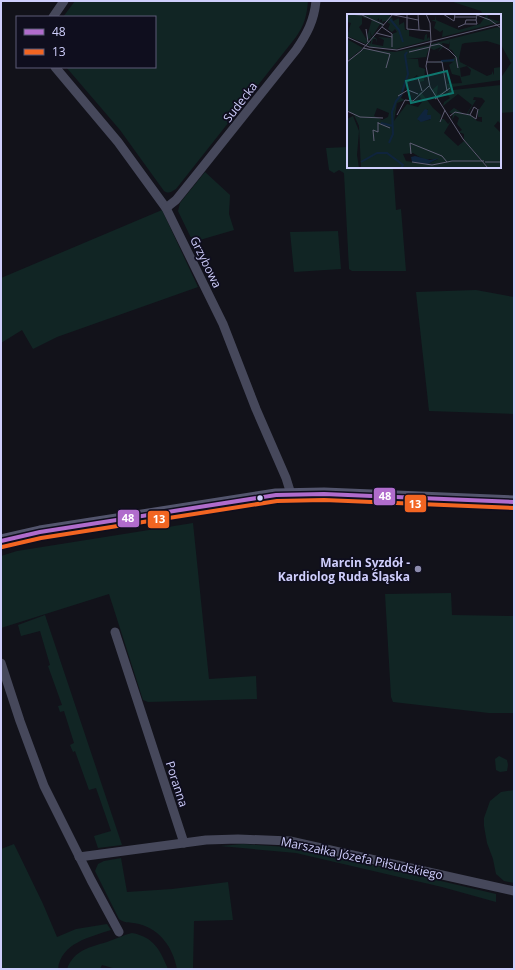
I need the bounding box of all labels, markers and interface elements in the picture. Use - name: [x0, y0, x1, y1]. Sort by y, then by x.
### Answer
- inset map: [347, 14, 501, 168]
- legend: [16, 16, 156, 68]
- text: 48: [52, 23, 66, 40]
- text: 13: [52, 43, 66, 60]
- street label: Sudecka: [219, 78, 261, 126]
- street label: Grzybowa: [186, 233, 226, 291]
- line badge: 48: [373, 487, 396, 506]
- text: 48: [379, 488, 391, 503]
- unlabelled marker: [255, 493, 265, 503]
- line badge: 13: [404, 494, 427, 513]
- text: 13: [409, 496, 421, 511]
- line badge: 48: [117, 509, 140, 528]
- text: 48: [122, 510, 134, 525]
- line badge: 13: [147, 510, 170, 529]
- text: 13: [153, 511, 165, 526]
- place label: Marcin Syzdół - Kardiolog Ruda Śląska: [278, 554, 410, 585]
- marker: Marcin Syzdół - Kardiolog Ruda Śląska: [413, 564, 423, 574]
- street label: Poranna: [162, 759, 192, 809]
- street label: Marszałka Józefa Piłsudskiego: [279, 832, 445, 884]

